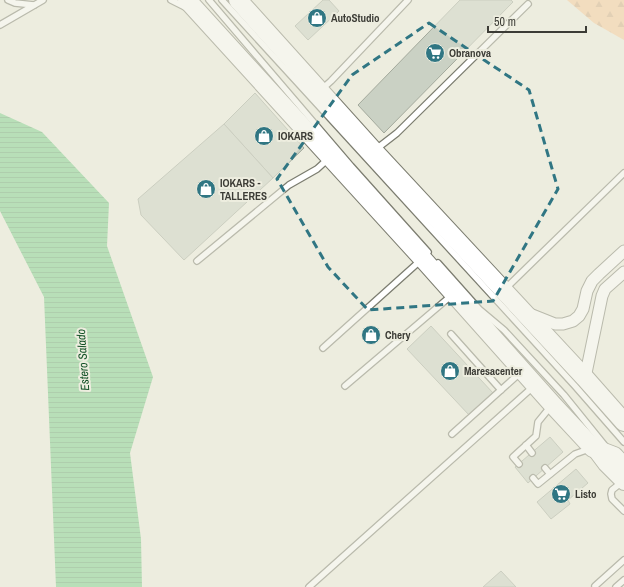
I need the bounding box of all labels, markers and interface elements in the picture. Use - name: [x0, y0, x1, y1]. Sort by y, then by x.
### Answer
- shop icon: AutoStudio: [306, 7, 328, 29]
- scale bar: [488, 8, 586, 34]
- place label: AutoStudio: [331, 11, 380, 25]
- text: 50 m: [494, 14, 516, 30]
- supermarket icon: Obranova: [424, 42, 446, 64]
- place label: Obranova: [449, 46, 491, 60]
- shop icon: IOKARS: [253, 125, 275, 147]
- place label: IOKARS: [278, 129, 313, 143]
- place label: IOKARS - TALLERES: [220, 176, 267, 203]
- shop icon: IOKARS - TALLERES: [195, 178, 217, 200]
- shop icon: Chery: [360, 324, 382, 346]
- water label: Estero Salado: [73, 328, 93, 391]
- place label: Chery: [385, 328, 411, 342]
- shop icon: Maresacenter: [439, 360, 461, 382]
- place label: Maresacenter: [464, 364, 523, 378]
- supermarket icon: Listo: [550, 483, 572, 505]
- place label: Listo: [575, 487, 597, 501]

